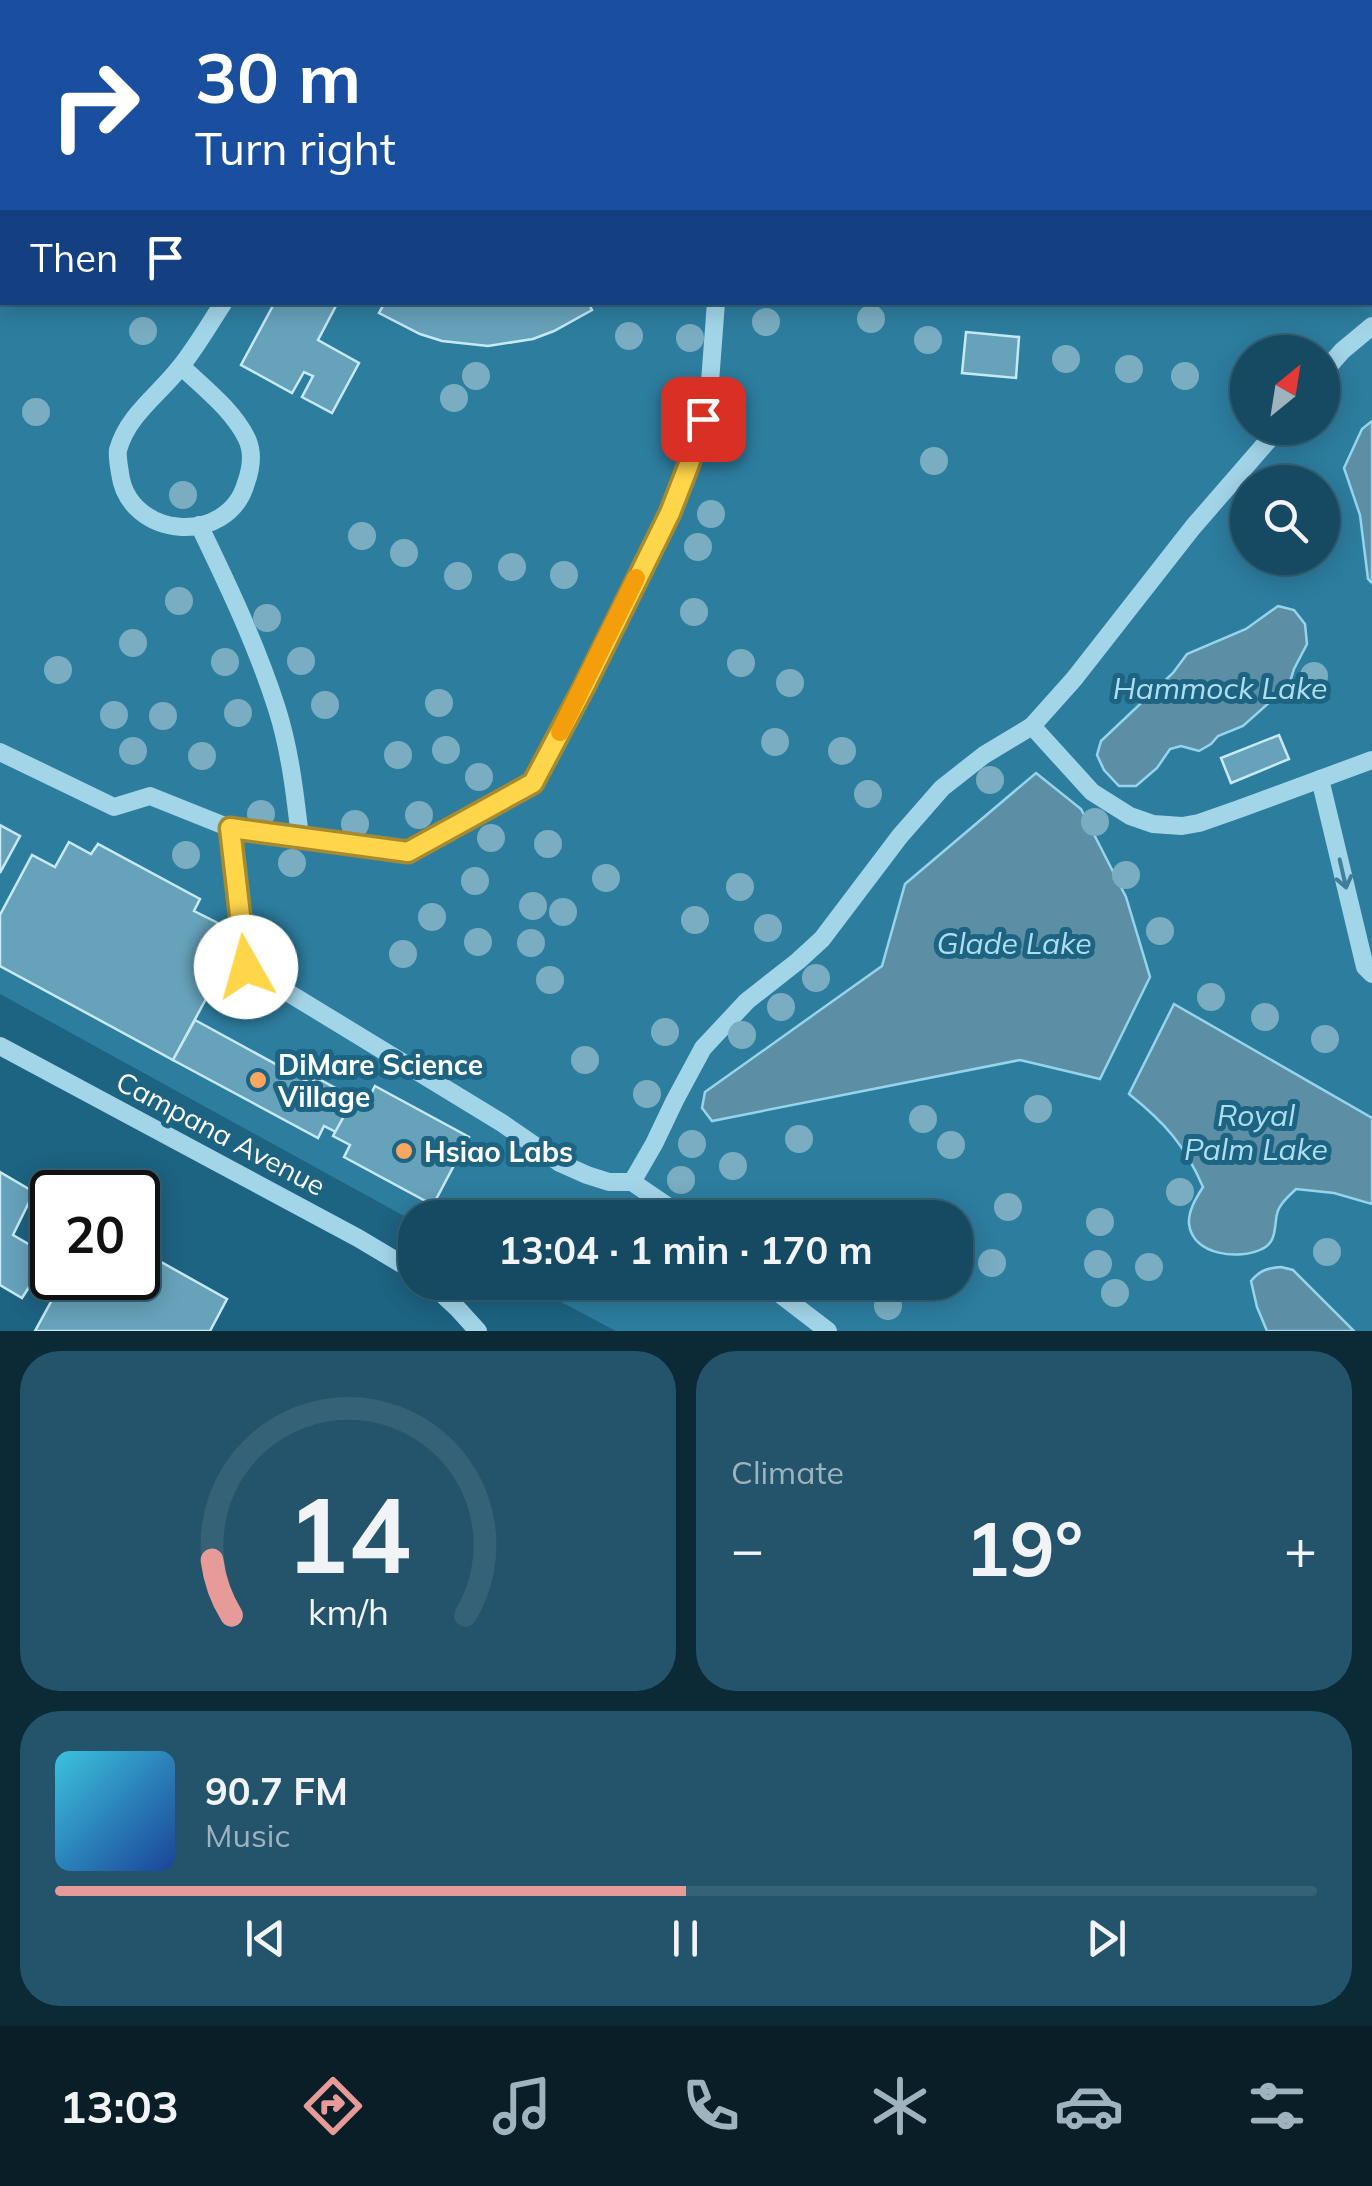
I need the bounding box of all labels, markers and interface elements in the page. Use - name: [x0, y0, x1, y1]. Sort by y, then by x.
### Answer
- text: 30 m: [195, 33, 361, 121]
- icon: right: [30, 40, 160, 170]
- text: Turn right: [195, 120, 396, 176]
- icon: arrive: [138, 230, 193, 285]
- text: Then: [30, 234, 118, 282]
- north arrow: [1230, 335, 1340, 445]
- map controls: [1230, 335, 1340, 575]
- pin: [661, 377, 746, 462]
- icon: arrive: [676, 392, 731, 447]
- button: search: [1230, 465, 1340, 575]
- water label: Hammock Lake: [1113, 669, 1327, 707]
- one-way arrow: [1335, 857, 1353, 889]
- position arrow: [194, 915, 298, 1019]
- water label: Glade Lake: [937, 924, 1091, 962]
- place label: DiMare Science Village: [277, 1047, 483, 1114]
- street label: Campana Avenue: [110, 1063, 332, 1203]
- marker: DiMare Science Village: [247, 1069, 269, 1091]
- water label: Royal Palm Lake: [1184, 1096, 1328, 1168]
- place label: Hsiao Labs: [424, 1134, 573, 1169]
- marker: Hsiao Labs: [393, 1140, 415, 1162]
- speed limit sign: 20: [30, 1170, 160, 1300]
- text: 13:04 · 1 min · 170 m: [498, 1226, 873, 1274]
- text: Climate: [731, 1452, 844, 1492]
- text: 14: [286, 1468, 410, 1599]
- text: 19°: [965, 1501, 1083, 1595]
- text: −: [731, 1514, 764, 1583]
- text: +: [1284, 1514, 1317, 1583]
- text: km/h: [308, 1589, 388, 1634]
- text: 90.7 FM: [205, 1767, 348, 1815]
- text: Music: [205, 1815, 290, 1855]
- icon: previous: [238, 1911, 293, 1966]
- icon: pause: [658, 1911, 713, 1966]
- icon: next: [1079, 1911, 1134, 1966]
- icon: directions: [298, 2071, 368, 2141]
- icon: music: [487, 2071, 557, 2141]
- icon: phone: [676, 2071, 746, 2141]
- icon: climate: [865, 2071, 935, 2141]
- icon: car: [1054, 2071, 1124, 2141]
- icon: filters: [1242, 2071, 1312, 2141]
- text: 13:03: [59, 2078, 179, 2134]

